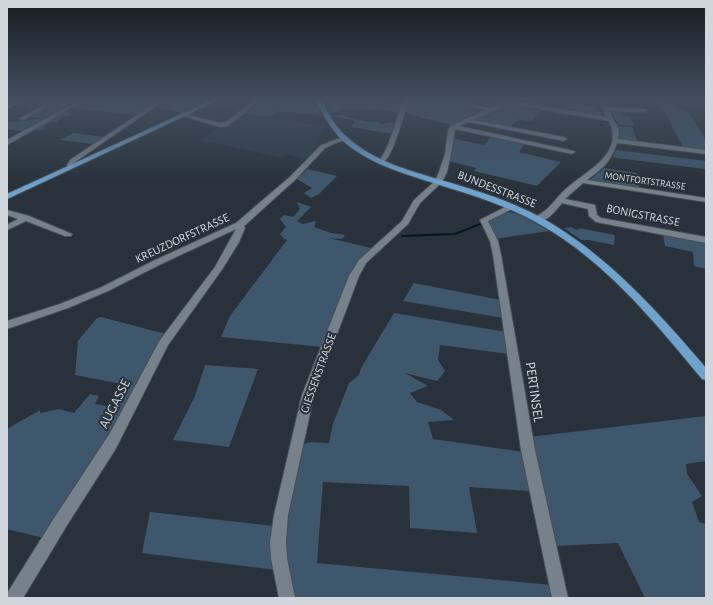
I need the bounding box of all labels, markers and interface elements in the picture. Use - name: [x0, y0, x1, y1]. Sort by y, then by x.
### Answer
- street label: BUNDESSTRASSE: [456, 168, 538, 210]
- street label: MONTFORTSTRASSE: [604, 170, 686, 192]
- street label: BONIGSTRASSE: [605, 202, 681, 228]
- street label: KREUZDORFSTRASSE: [133, 211, 231, 265]
- street label: GIESSENSTRASSE: [298, 331, 338, 414]
- street label: PERTINSEL: [523, 361, 545, 423]
- street label: AUGASSE: [97, 377, 133, 431]

